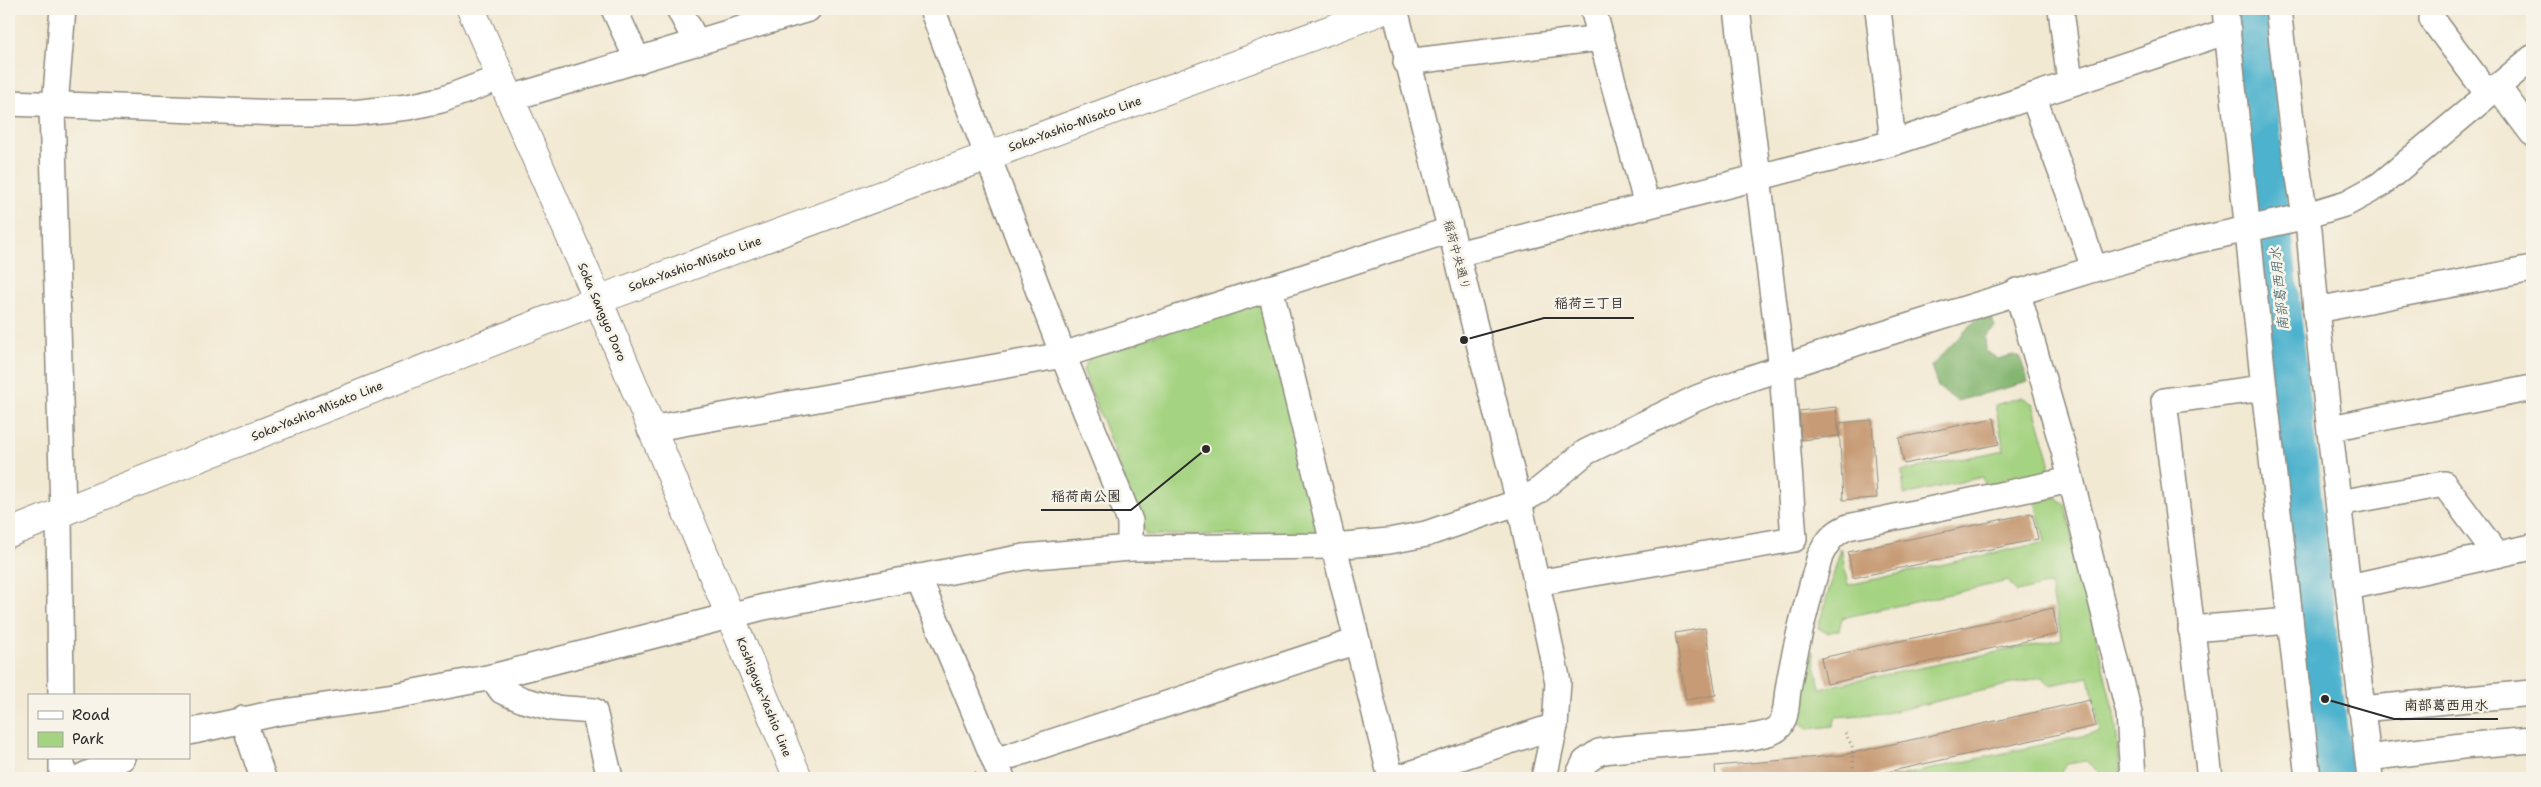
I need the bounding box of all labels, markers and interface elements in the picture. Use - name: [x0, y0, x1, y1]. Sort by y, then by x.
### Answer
- street label: Soka-Yashio-Misato Line: [1006, 92, 1144, 156]
- street label: 稲荷中央通り: [1440, 218, 1474, 292]
- street label: Soka-Yashio-Misato Line: [626, 232, 764, 296]
- water label: 南部葛西用水: [2266, 246, 2292, 332]
- street label: Soka Sangyo Doro: [574, 260, 630, 364]
- callout: 稲荷三丁目: [1544, 289, 1634, 318]
- text: 稲荷三丁目: [1554, 294, 1624, 312]
- street label: Soka-Yashio-Misato Line: [249, 377, 385, 445]
- callout: 稲荷南公園: [1041, 481, 1131, 510]
- text: 稲荷南公園: [1051, 487, 1121, 505]
- street label: Koshigaya-Yashio Line: [733, 635, 795, 759]
- callout: 南部葛西用水: [2394, 690, 2498, 719]
- legend: [28, 694, 190, 760]
- text: 南部葛西用水: [2404, 696, 2489, 714]
- text: Road: [72, 705, 110, 725]
- text: Park: [72, 729, 104, 749]

